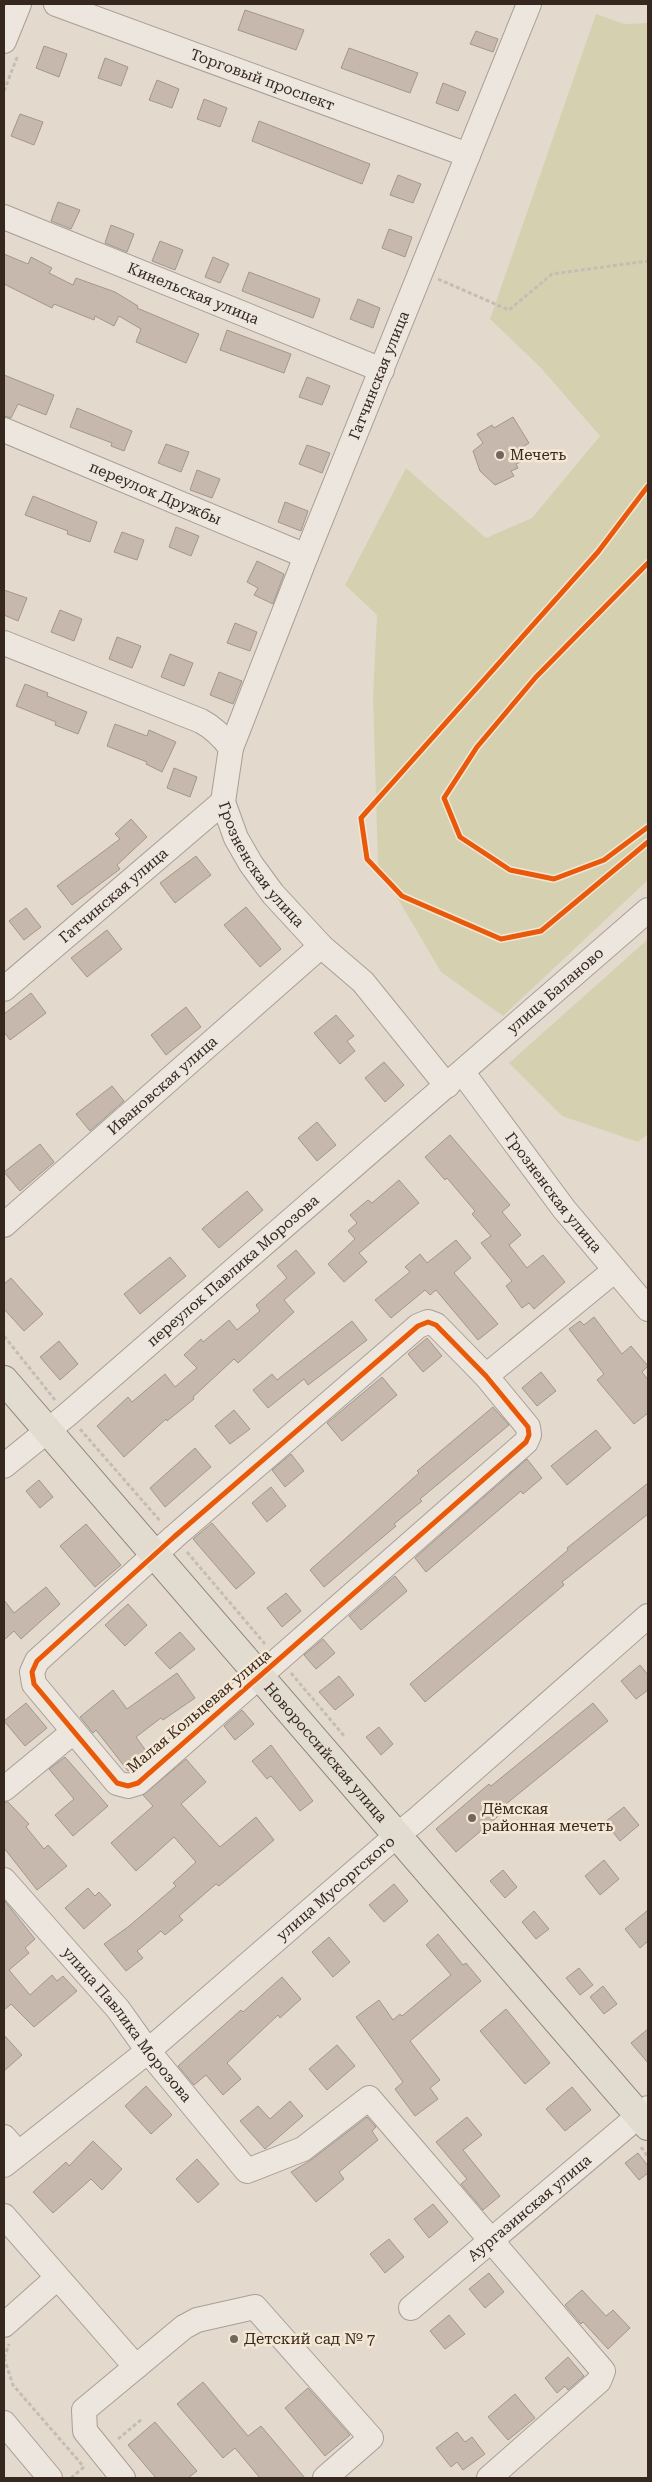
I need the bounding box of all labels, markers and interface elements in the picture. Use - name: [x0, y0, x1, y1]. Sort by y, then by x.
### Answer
- street label: Торговый проспект: [188, 45, 337, 114]
- street label: Кинельская улица: [125, 259, 262, 328]
- street label: Гатчинская улица: [345, 308, 413, 442]
- place label: Мечеть: [510, 446, 566, 464]
- marker: Мечеть: [494, 449, 506, 461]
- street label: переулок Дружбы: [87, 458, 224, 529]
- street label: Грозненская улица: [215, 799, 308, 931]
- street label: Гатчинская улица: [56, 844, 171, 947]
- street label: улица Баланово: [503, 944, 607, 1037]
- street label: Ивановская улица: [104, 1032, 221, 1139]
- street label: Грозненская улица: [501, 1129, 606, 1256]
- street label: переулок Павлика Морозова: [143, 1191, 323, 1350]
- street label: Малая Кольцевая улица: [123, 1645, 275, 1777]
- street label: Новороссийская улица: [260, 1679, 391, 1826]
- place label: Дёмская районная мечеть: [482, 1800, 613, 1835]
- marker: Дёмская районная мечеть: [466, 1812, 478, 1824]
- street label: улица Мусоргского: [273, 1832, 398, 1945]
- street label: улица Павлика Морозова: [58, 1943, 196, 2106]
- street label: Аургазинская улица: [464, 2151, 595, 2265]
- place label: Детский сад № 7: [244, 2330, 375, 2348]
- marker: Детский сад № 7: [228, 2333, 240, 2345]

